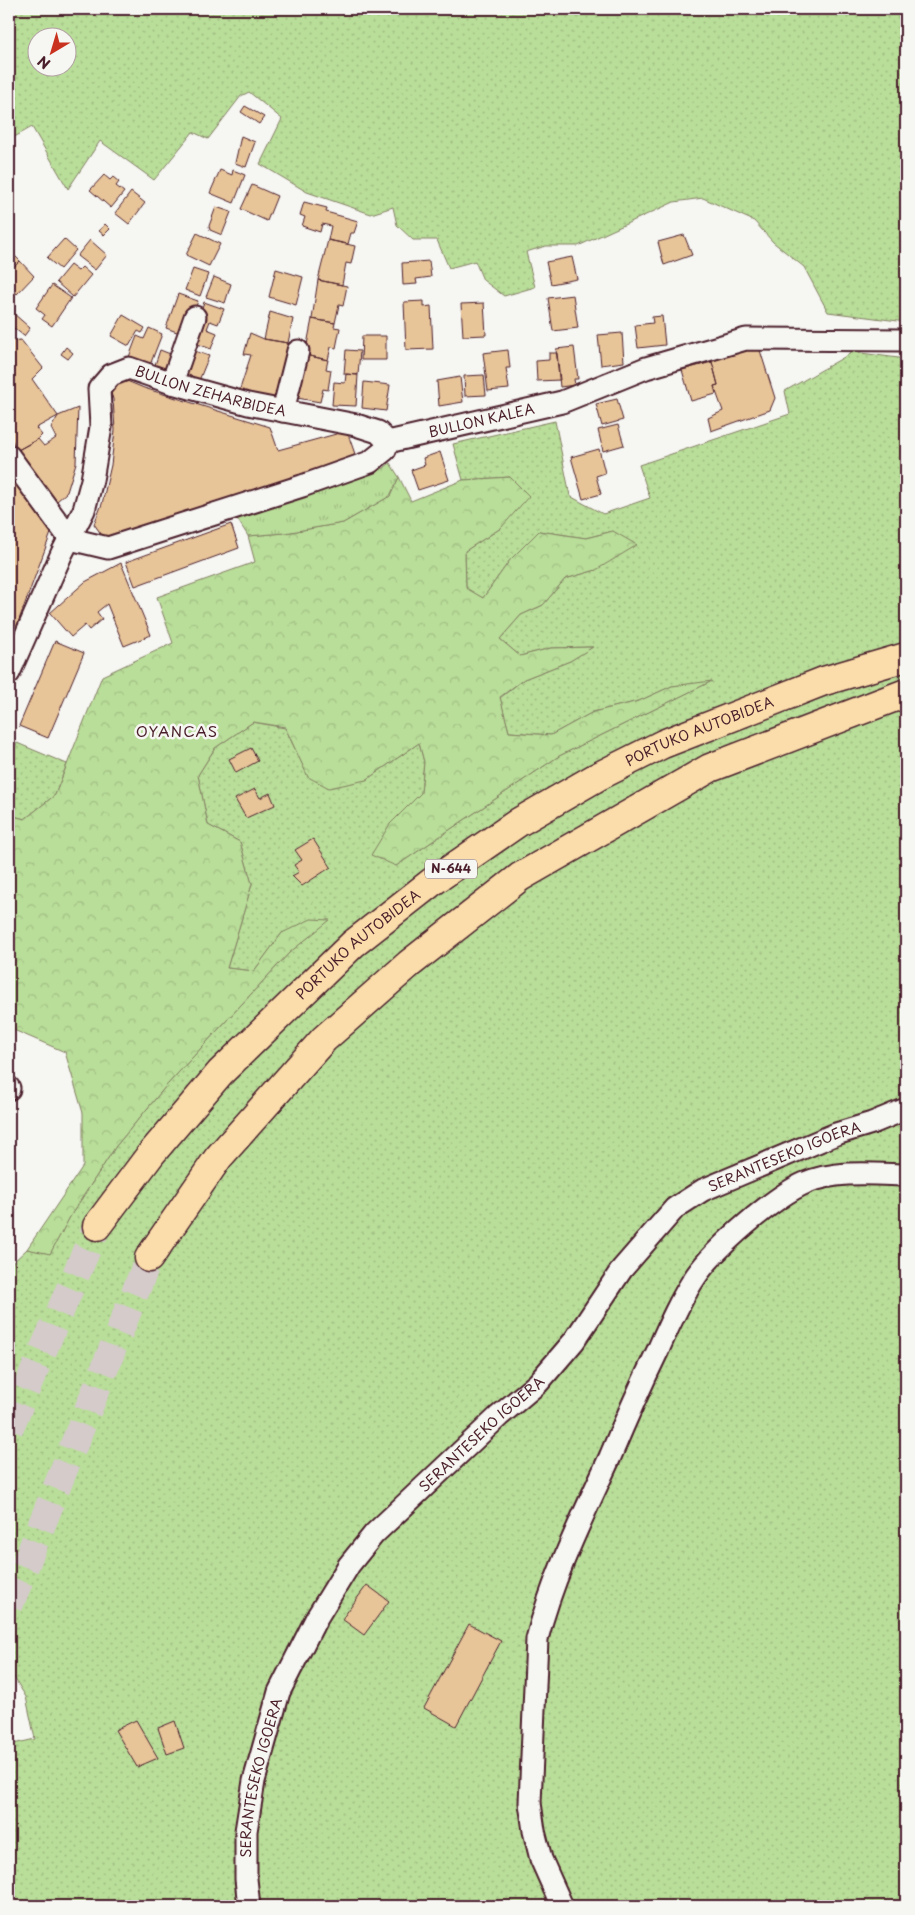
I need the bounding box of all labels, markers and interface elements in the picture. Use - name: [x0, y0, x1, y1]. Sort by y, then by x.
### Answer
- north arrow: [28, 28, 78, 78]
- text: N: [33, 51, 55, 74]
- street label: BULLON ZEHARBIDEA: [132, 360, 288, 421]
- street label: BULLON KALEA: [426, 398, 537, 442]
- street label: PORTUKO AUTOBIDEA: [621, 691, 777, 771]
- district label: OYANCAS: [136, 719, 218, 742]
- road number: N-644: [425, 860, 477, 879]
- street label: PORTUKO AUTOBIDEA: [291, 884, 425, 1004]
- street label: SERANTESEKO IGOERA: [704, 1116, 863, 1197]
- street label: SERANTESEKO IGOERA: [414, 1371, 549, 1497]
- street label: SERANTESEKO IGOERA: [235, 1695, 287, 1858]

